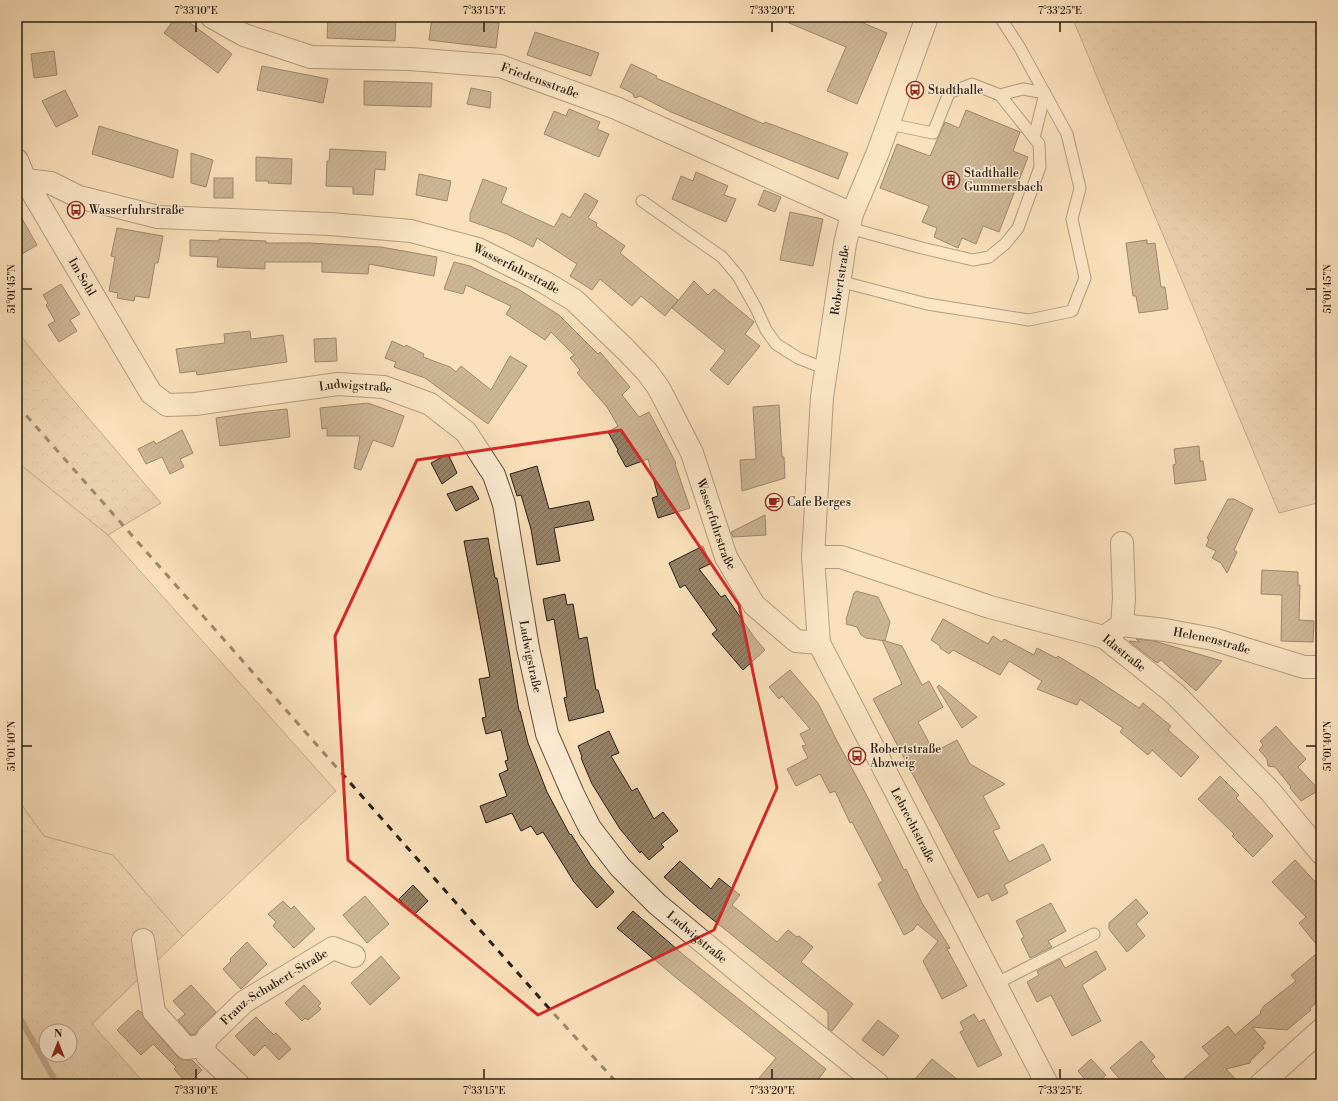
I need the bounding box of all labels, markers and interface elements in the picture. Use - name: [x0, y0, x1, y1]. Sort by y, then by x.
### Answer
- text: 7°33'10"E: [174, 5, 218, 17]
- text: 7°33'15"E: [463, 5, 505, 17]
- text: 7°33'20"E: [749, 5, 795, 17]
- text: 7°33'25"E: [1038, 5, 1082, 17]
- street label: Friedensstraße: [499, 60, 581, 102]
- bus stop icon: Stadthalle: [905, 80, 925, 100]
- place label: Stadthalle: [928, 83, 983, 98]
- place label: Stadthalle Gummersbach: [964, 166, 1043, 195]
- building icon: Stadthalle Gummersbach: [941, 170, 961, 190]
- bus stop icon: Wasserfuhrstraße: [66, 200, 86, 220]
- place label: Wasserfuhrstraße: [88, 203, 184, 218]
- street label: Wasserfuhrstraße: [469, 240, 562, 298]
- street label: Robertstraße: [828, 244, 853, 316]
- street label: Im Sohl: [65, 255, 99, 299]
- text: 51°01'45"N: [6, 264, 18, 314]
- text: 51°01'45"N: [1322, 264, 1334, 314]
- street label: Ludwigstraße: [318, 377, 394, 397]
- street label: Wasserfuhrstraße: [693, 476, 739, 573]
- cafe icon: Cafe Berges: [764, 492, 784, 512]
- place label: Cafe Berges: [787, 495, 851, 510]
- street label: Ludwigstraße: [515, 619, 545, 694]
- street label: Helenenstraße: [1172, 625, 1252, 658]
- street label: Idastraße: [1099, 632, 1149, 675]
- text: 51°01'40"N: [6, 720, 18, 771]
- text: 51°01'40"N: [1322, 720, 1334, 771]
- place label: Robertstraße Abzweig: [869, 742, 941, 771]
- bus stop icon: Robertstraße Abzweig: [847, 746, 867, 766]
- street label: Lebrechtstraße: [887, 785, 939, 866]
- street label: Ludwigstraße: [663, 908, 730, 967]
- street label: Franz-Schubert-Straße: [218, 946, 331, 1029]
- north arrow: [38, 1023, 78, 1063]
- text: N: [54, 1027, 63, 1041]
- text: 7°33'10"E: [174, 1085, 218, 1097]
- text: 7°33'15"E: [463, 1085, 505, 1097]
- text: 7°33'20"E: [749, 1085, 795, 1097]
- text: 7°33'25"E: [1038, 1085, 1082, 1097]

